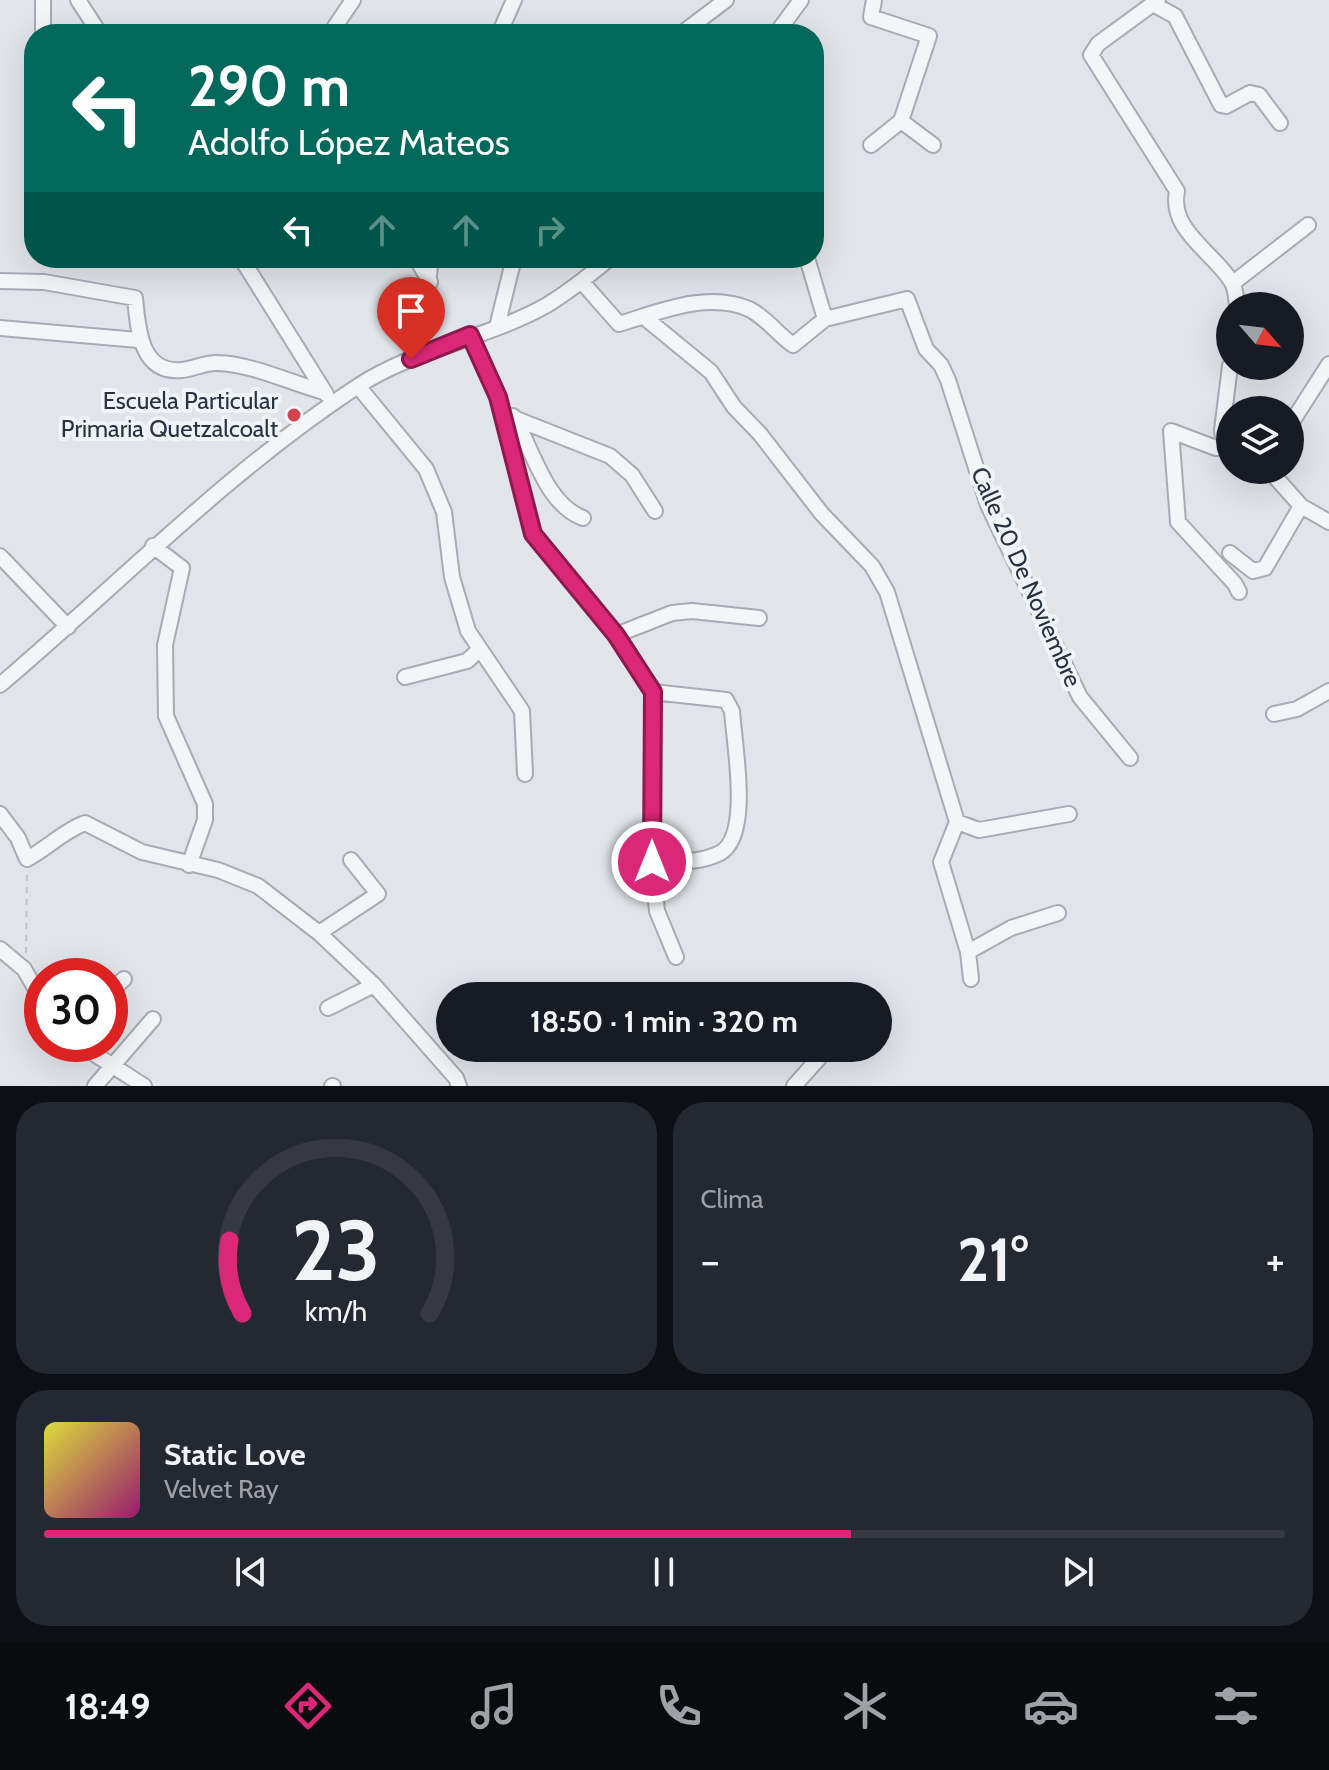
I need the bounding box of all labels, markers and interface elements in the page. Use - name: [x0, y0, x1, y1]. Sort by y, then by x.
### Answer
- text: 290 m: [188, 52, 350, 120]
- icon: left: [56, 56, 160, 160]
- text: Adolfo López Mateos: [188, 120, 510, 164]
- icon: left: [276, 208, 320, 252]
- icon: ahead: [360, 208, 404, 252]
- icon: ahead: [444, 208, 488, 252]
- icon: right: [528, 208, 572, 252]
- pin: [377, 277, 445, 359]
- icon: arrive: [389, 289, 433, 333]
- north arrow: [1216, 292, 1304, 380]
- map controls: [1216, 292, 1304, 484]
- place label: Escuela Particular Primaria Quetzalcoalt: [61, 386, 278, 443]
- button: layers: [1216, 396, 1304, 484]
- marker: Escuela Particular Primaria Quetzalcoalt: [285, 406, 303, 424]
- street label: Calle 20 De Noviembre: [965, 462, 1088, 691]
- position arrow: [610, 820, 694, 904]
- speed limit sign: 30: [24, 958, 128, 1062]
- text: 18:50 · 1 min · 320 m: [530, 1003, 798, 1040]
- text: Clima: [701, 1183, 763, 1215]
- text: 23: [292, 1200, 381, 1301]
- text: 21°: [957, 1223, 1028, 1296]
- text: −: [701, 1234, 720, 1287]
- text: +: [1266, 1234, 1285, 1287]
- text: km/h: [305, 1293, 368, 1328]
- text: Static Love: [164, 1436, 306, 1473]
- text: Velvet Ray: [164, 1473, 279, 1505]
- icon: previous: [229, 1550, 273, 1594]
- icon: pause: [642, 1550, 686, 1594]
- icon: next: [1056, 1550, 1100, 1594]
- icon: directions: [280, 1678, 336, 1734]
- icon: music: [466, 1678, 522, 1734]
- icon: phone: [651, 1678, 707, 1734]
- icon: climate: [837, 1678, 893, 1734]
- icon: car: [1023, 1678, 1079, 1734]
- icon: filters: [1208, 1678, 1264, 1734]
- text: 18:49: [65, 1684, 150, 1728]

